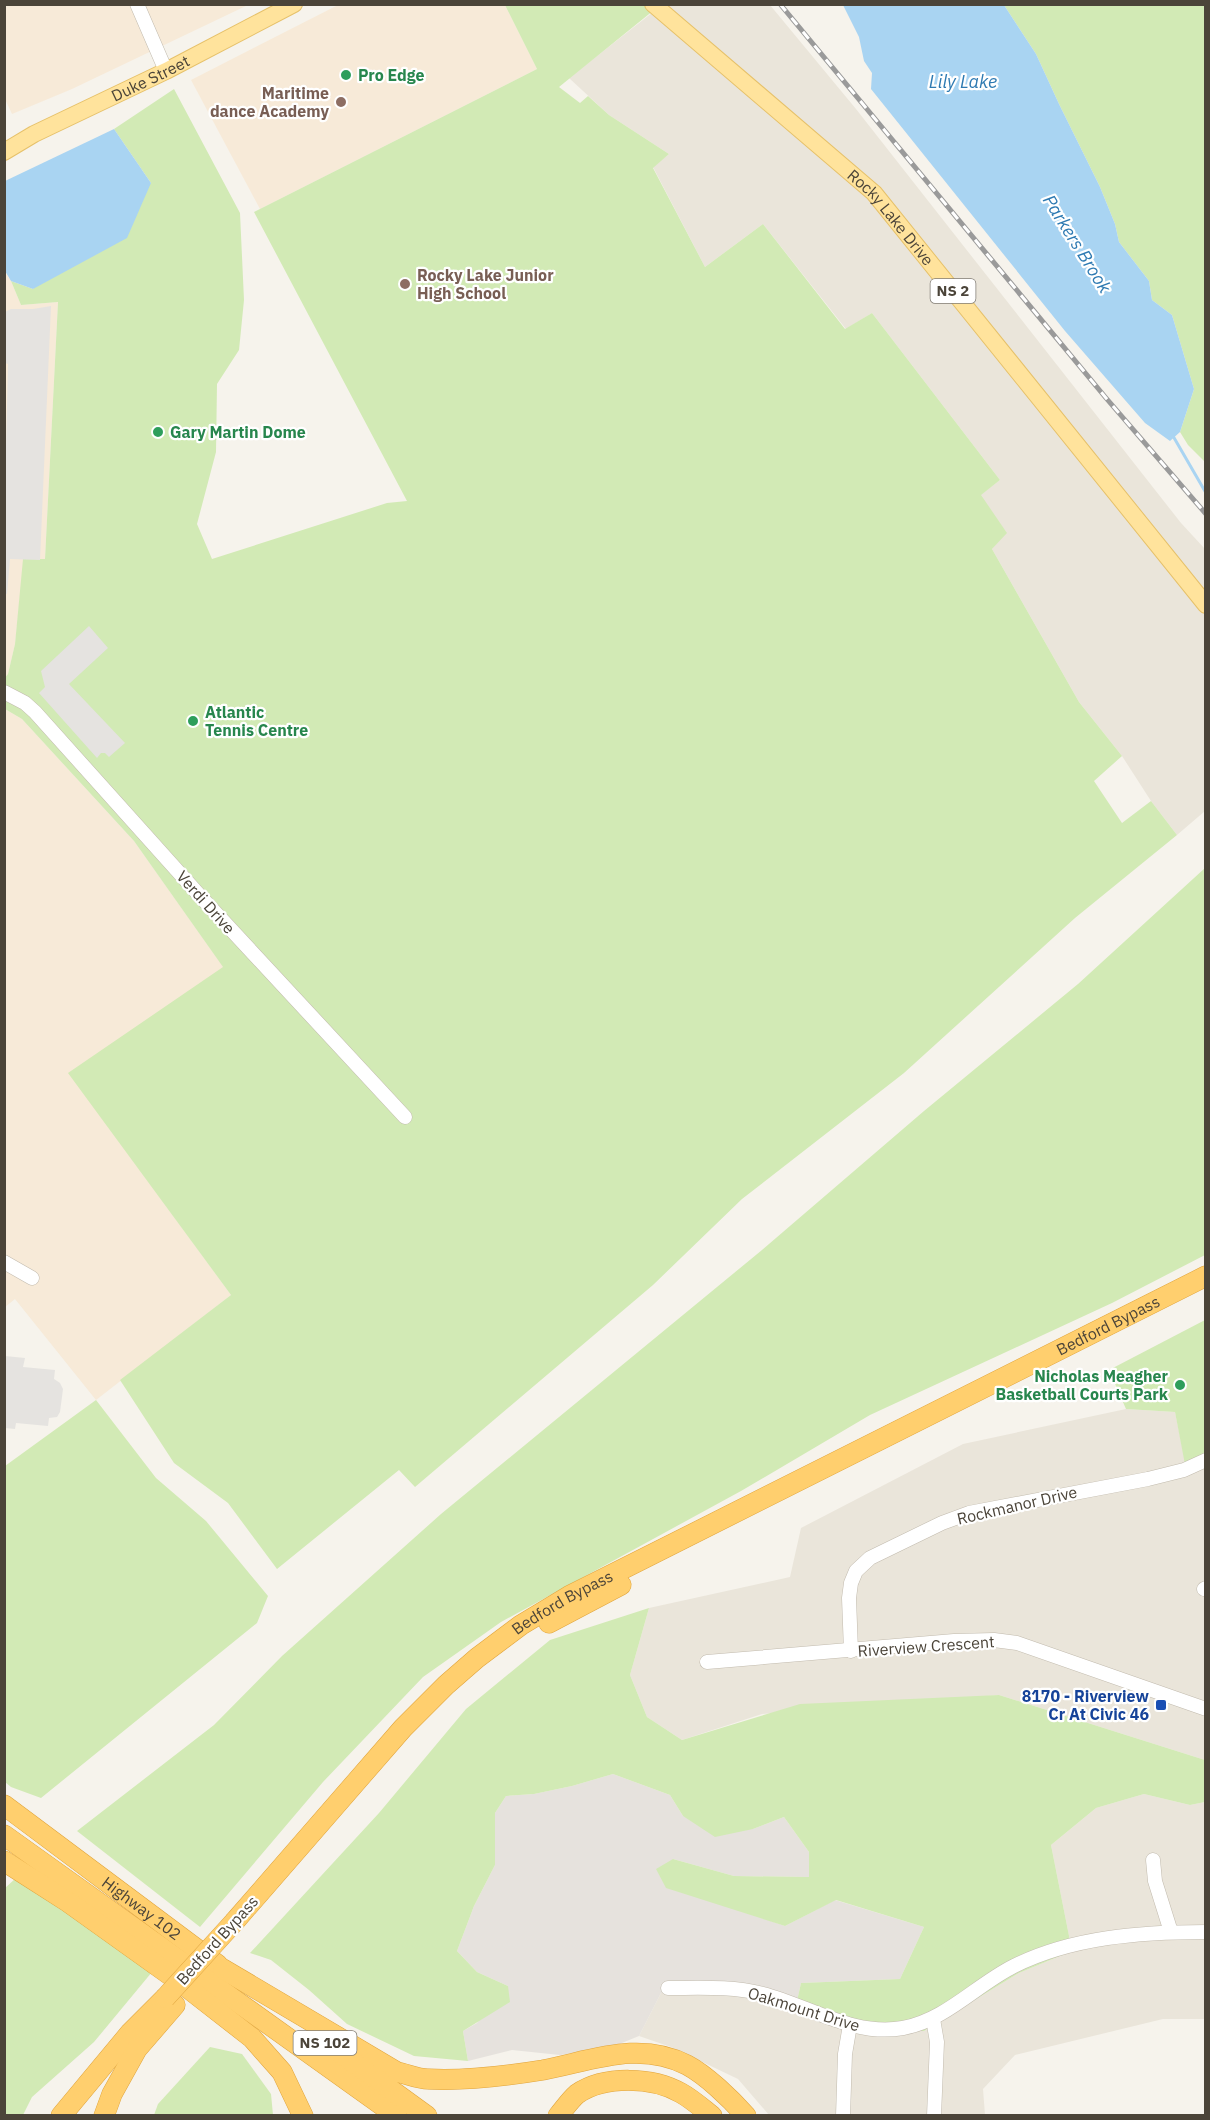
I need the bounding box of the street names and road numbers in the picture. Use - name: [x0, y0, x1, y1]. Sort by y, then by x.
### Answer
- street label: Duke Street: [108, 51, 193, 106]
- street label: Rocky Lake Drive: [843, 165, 938, 270]
- road number: NS 2: [930, 279, 976, 303]
- street label: Verdi Drive: [172, 866, 240, 938]
- street label: Bedford Bypass: [1053, 1291, 1163, 1360]
- street label: Rockmanor Drive: [955, 1481, 1079, 1529]
- street label: Bedford Bypass: [508, 1566, 616, 1639]
- street label: Riverview Crescent: [857, 1631, 995, 1661]
- street label: Highway 102: [98, 1872, 185, 1944]
- street label: Bedford Bypass: [172, 1891, 262, 1989]
- street label: Oakmount Drive: [746, 1982, 863, 2036]
- road number: NS 102: [294, 2031, 356, 2055]

